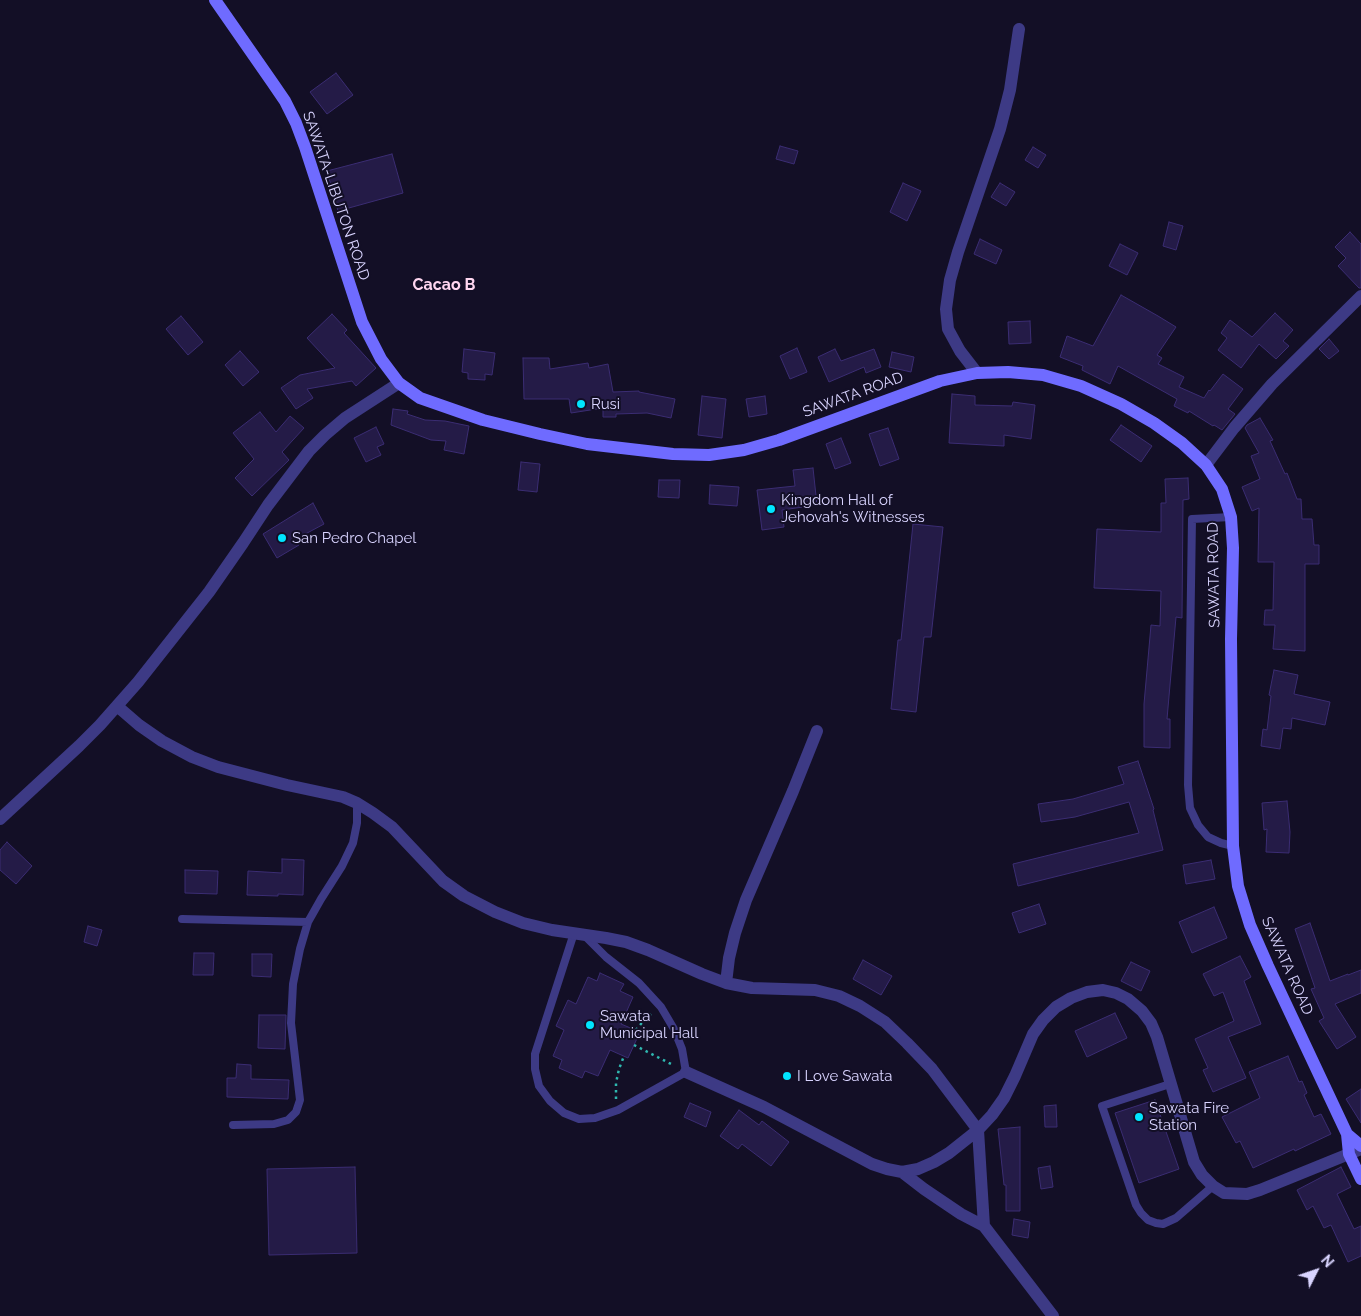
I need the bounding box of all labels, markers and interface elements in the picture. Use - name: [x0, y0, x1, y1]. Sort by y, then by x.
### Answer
- street label: SAWATA-LIBUTON ROAD: [299, 109, 373, 283]
- district label: Cacao B: [413, 275, 475, 295]
- street label: SAWATA ROAD: [800, 368, 906, 422]
- place label: Rusi: [591, 395, 620, 413]
- marker: Rusi: [575, 398, 587, 410]
- place label: Kingdom Hall of Jehovah's Witnesses: [781, 491, 925, 526]
- marker: Kingdom Hall of Jehovah's Witnesses: [765, 503, 777, 515]
- street label: SAWATA ROAD: [1204, 522, 1224, 628]
- place label: San Pedro Chapel: [292, 529, 416, 547]
- marker: San Pedro Chapel: [276, 532, 288, 544]
- street label: SAWATA ROAD: [1257, 914, 1317, 1018]
- place label: Sawata Municipal Hall: [600, 1007, 698, 1042]
- marker: Sawata Municipal Hall: [584, 1019, 596, 1031]
- place label: I Love Sawata: [797, 1067, 892, 1085]
- marker: I Love Sawata: [781, 1070, 793, 1082]
- place label: Sawata Fire Station: [1149, 1099, 1229, 1134]
- marker: Sawata Fire Station: [1133, 1111, 1145, 1123]
- north arrow: [1291, 1246, 1341, 1296]
- text: N: [1318, 1252, 1337, 1270]

